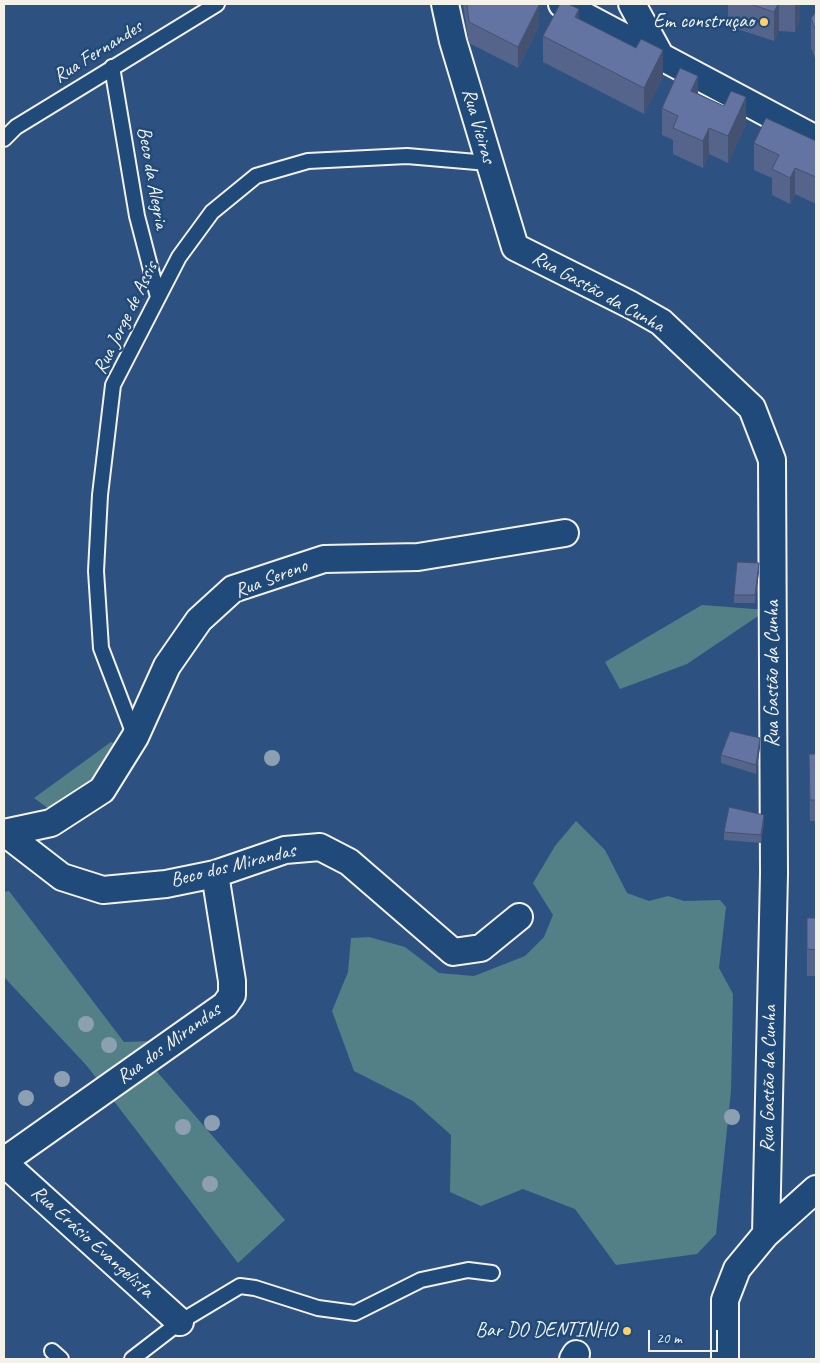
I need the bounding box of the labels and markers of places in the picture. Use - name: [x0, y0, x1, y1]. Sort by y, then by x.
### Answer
- place label: Em construçao: [653, 10, 754, 34]
- marker: Em construçao: [758, 16, 770, 28]
- place label: Bar DO DENTINHO: [476, 1319, 617, 1343]
- marker: Bar DO DENTINHO: [621, 1325, 633, 1337]

